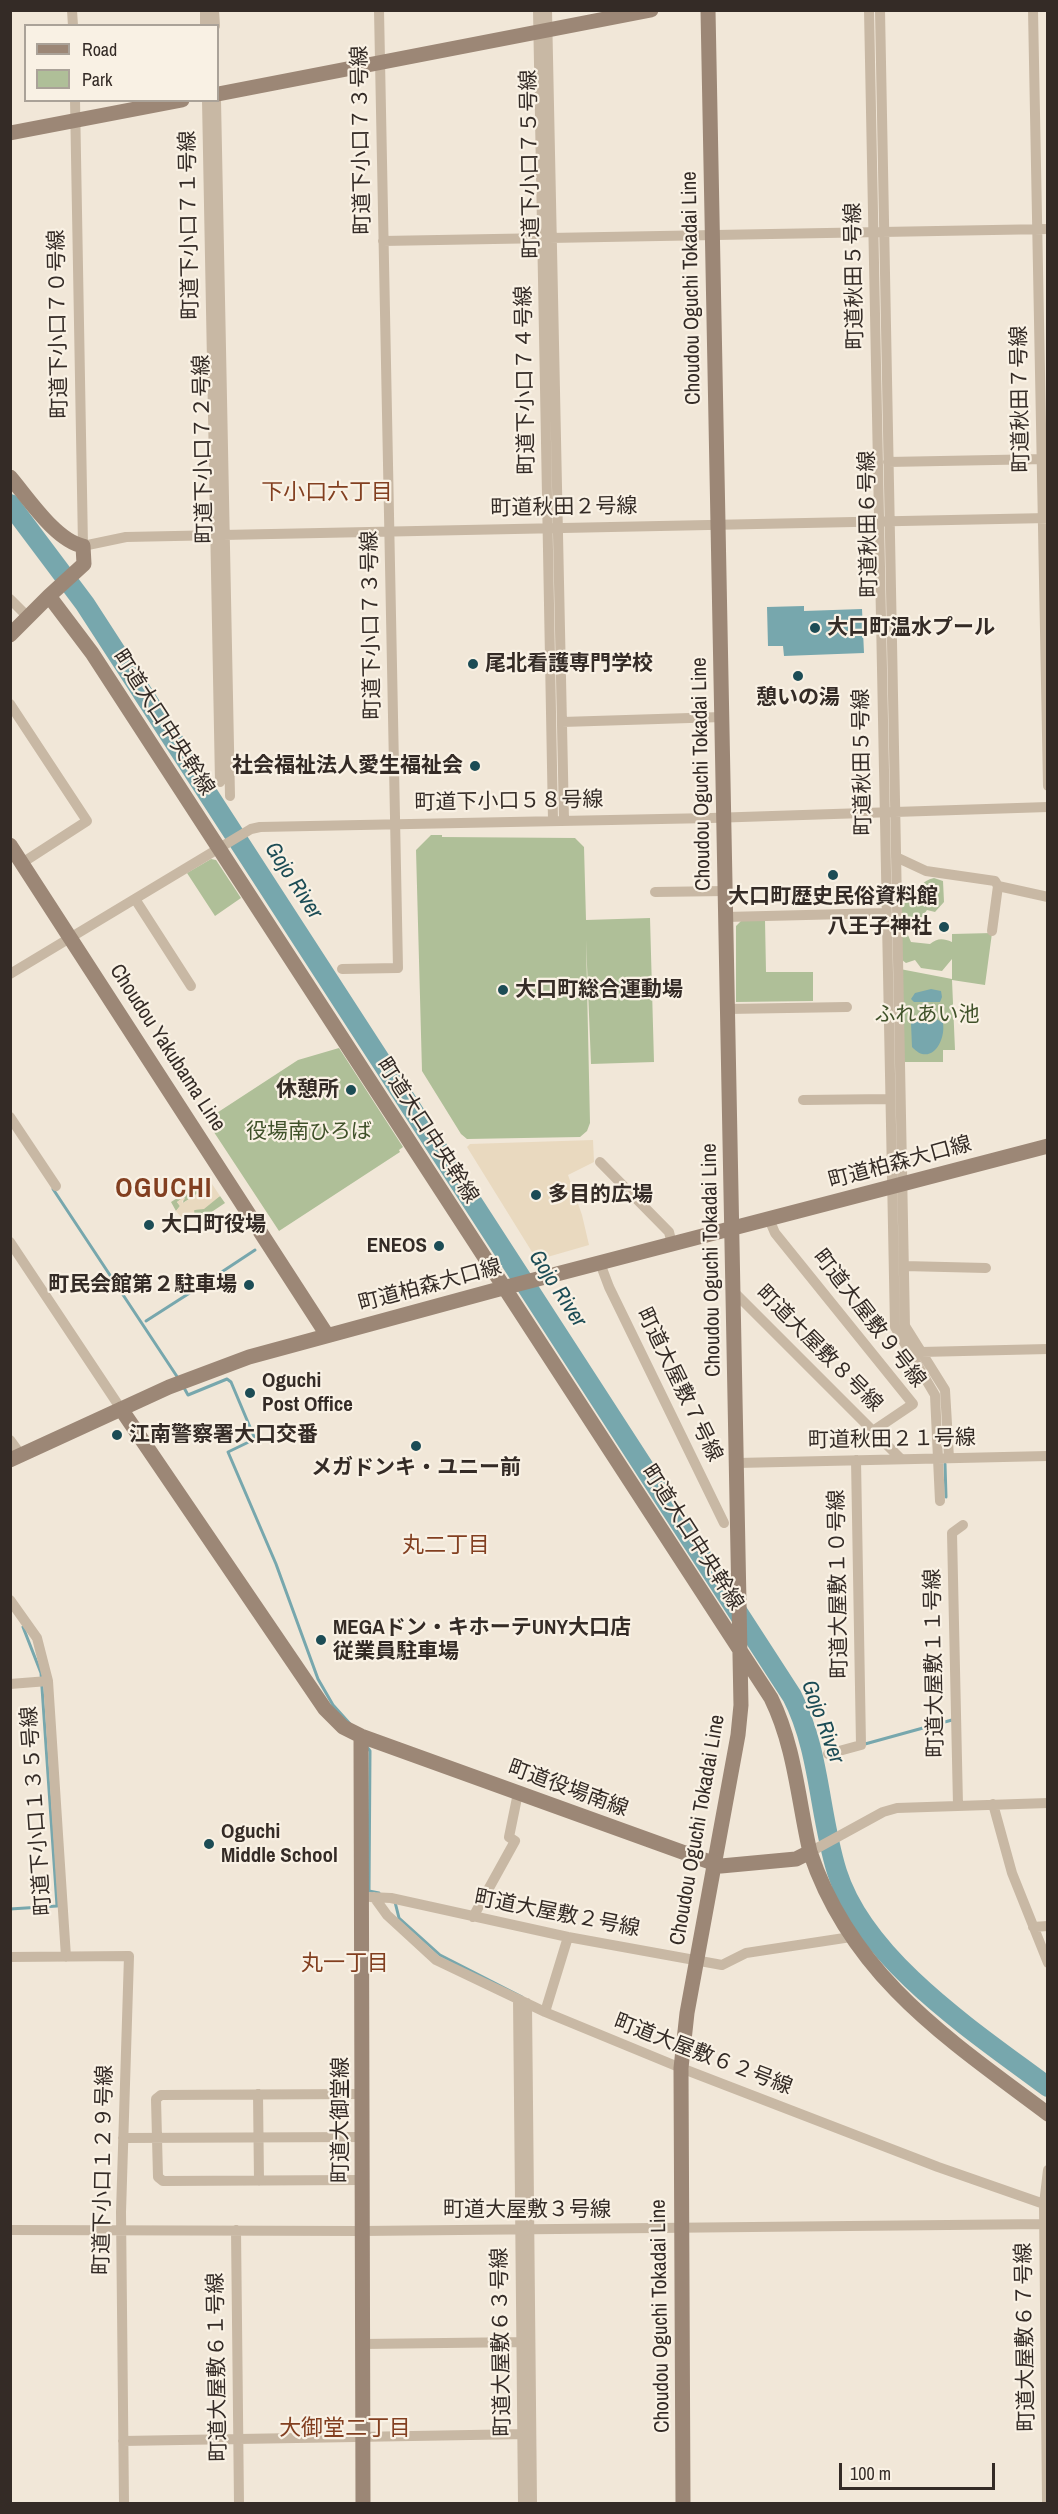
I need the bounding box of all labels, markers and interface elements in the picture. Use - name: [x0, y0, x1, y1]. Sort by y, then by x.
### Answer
- legend: [24, 24, 219, 102]
- text: Road: [82, 37, 117, 62]
- street label: 町道下小口７３号線: [348, 45, 376, 235]
- text: Park: [82, 67, 112, 92]
- street label: 町道下小口７５号線: [517, 69, 545, 259]
- street label: 町道下小口７１号線: [176, 130, 204, 320]
- street label: Choudou Oguchi Tokadai Line: [677, 171, 707, 405]
- street label: 町道秋田５号線: [841, 202, 869, 350]
- street label: 町道下小口７０号線: [45, 229, 73, 419]
- street label: 町道下小口７４号線: [512, 285, 540, 475]
- street label: 町道秋田７号線: [1007, 325, 1035, 473]
- street label: 町道下小口７２号線: [190, 354, 218, 544]
- street label: 町道秋田６号線: [855, 450, 883, 598]
- district label: 下小口六丁目: [261, 480, 393, 506]
- street label: 町道秋田２号線: [490, 494, 638, 522]
- street label: 町道下小口７３号線: [358, 530, 386, 720]
- place label: 大口町温水プール: [827, 615, 995, 641]
- marker: 大口町温水プール: [808, 621, 822, 635]
- street label: 町道大口中央幹線: [107, 646, 219, 800]
- place label: 尾北看護専門学校: [485, 651, 653, 677]
- marker: 尾北看護専門学校: [466, 657, 480, 671]
- street label: Choudou Oguchi Tokadai Line: [687, 657, 717, 891]
- marker: 憩いの湯: [791, 669, 805, 683]
- place label: 憩いの湯: [756, 685, 840, 711]
- street label: 町道秋田５号線: [849, 688, 877, 836]
- place label: 社会福祉法人愛生福祉会: [232, 753, 463, 779]
- marker: 社会福祉法人愛生福祉会: [468, 759, 482, 773]
- street label: 町道下小口５８号線: [414, 788, 604, 816]
- water label: Gojo River: [258, 838, 328, 924]
- marker: 大口町歴史民俗資料館: [826, 868, 840, 882]
- place label: 大口町歴史民俗資料館: [728, 884, 938, 910]
- place label: 八王子神社: [827, 914, 932, 940]
- marker: 八王子神社: [937, 920, 951, 934]
- street label: Choudou Yakubama Line: [104, 960, 230, 1136]
- place label: 大口町総合運動場: [515, 977, 683, 1003]
- marker: 大口町総合運動場: [496, 983, 510, 997]
- park label: ふれあい池: [875, 1002, 979, 1028]
- street label: 町道大口中央幹線: [371, 1054, 483, 1208]
- place label: 休憩所: [276, 1077, 339, 1103]
- marker: 休憩所: [344, 1083, 358, 1097]
- park label: 役場南ひろば: [246, 1119, 372, 1145]
- street label: 町道柏森大口線: [826, 1132, 974, 1194]
- street label: Choudou Oguchi Tokadai Line: [697, 1143, 727, 1377]
- district label: OGUCHI: [115, 1174, 213, 1206]
- place label: 多目的広場: [548, 1182, 653, 1208]
- marker: 多目的広場: [529, 1188, 543, 1202]
- place label: 大口町役場: [161, 1212, 266, 1238]
- marker: 大口町役場: [142, 1218, 156, 1232]
- place label: ENEOS: [367, 1233, 427, 1259]
- marker: ENEOS: [432, 1239, 446, 1253]
- street label: 町道大屋敷９号線: [807, 1245, 931, 1393]
- water label: Gojo River: [522, 1246, 592, 1332]
- street label: 町道柏森大口線: [356, 1255, 504, 1317]
- place label: 町民会館第２駐車場: [48, 1272, 237, 1298]
- marker: 町民会館第２駐車場: [242, 1278, 256, 1292]
- street label: 町道大屋敷８号線: [751, 1281, 887, 1417]
- street label: 町道大屋敷７号線: [631, 1304, 727, 1466]
- place label: Oguchi Post Office: [262, 1368, 353, 1418]
- marker: Oguchi Post Office: [243, 1386, 257, 1400]
- place label: 江南警察署大口交番: [129, 1422, 318, 1448]
- street label: 町道秋田２１号線: [808, 1426, 976, 1454]
- marker: 江南警察署大口交番: [110, 1428, 124, 1442]
- marker: メガドンキ・ユニー前: [409, 1439, 423, 1453]
- place label: メガドンキ・ユニー前: [311, 1455, 521, 1481]
- street label: 町道大口中央幹線: [636, 1461, 748, 1615]
- street label: 町道大屋敷１０号線: [825, 1489, 853, 1679]
- district label: 丸二丁目: [402, 1533, 490, 1559]
- street label: 町道大屋敷１１号線: [921, 1568, 949, 1758]
- place label: MEGAドン・キホーテUNY大口店 従業員駐車場: [333, 1615, 631, 1665]
- marker: MEGAドン・キホーテUNY大口店 従業員駐車場: [314, 1633, 328, 1647]
- water label: Gojo River: [795, 1677, 849, 1767]
- street label: 町道下小口１３５号線: [17, 1705, 57, 1917]
- street label: Choudou Oguchi Tokadai Line: [665, 1713, 731, 1947]
- street label: 町道役場南線: [504, 1756, 632, 1822]
- place label: Oguchi Middle School: [221, 1819, 338, 1869]
- marker: Oguchi Middle School: [202, 1837, 216, 1851]
- street label: 町道大屋敷２号線: [472, 1886, 642, 1942]
- district label: 丸一丁目: [301, 1951, 389, 1977]
- street label: 町道大屋敷６２号線: [610, 2009, 796, 2101]
- street label: 町道大御堂線: [328, 2057, 354, 2183]
- street label: 町道下小口１２９号線: [90, 2065, 118, 2275]
- street label: 町道大屋敷３号線: [443, 2197, 611, 2223]
- street label: Choudou Oguchi Tokadai Line: [646, 2199, 676, 2433]
- street label: 町道大屋敷６７号線: [1012, 2242, 1040, 2432]
- street label: 町道大屋敷６３号線: [488, 2247, 516, 2437]
- street label: 町道大屋敷６１号線: [204, 2272, 232, 2462]
- district label: 大御堂二丁目: [279, 2416, 411, 2442]
- scale bar: [842, 2451, 998, 2489]
- text: 100 m: [850, 2461, 891, 2486]

